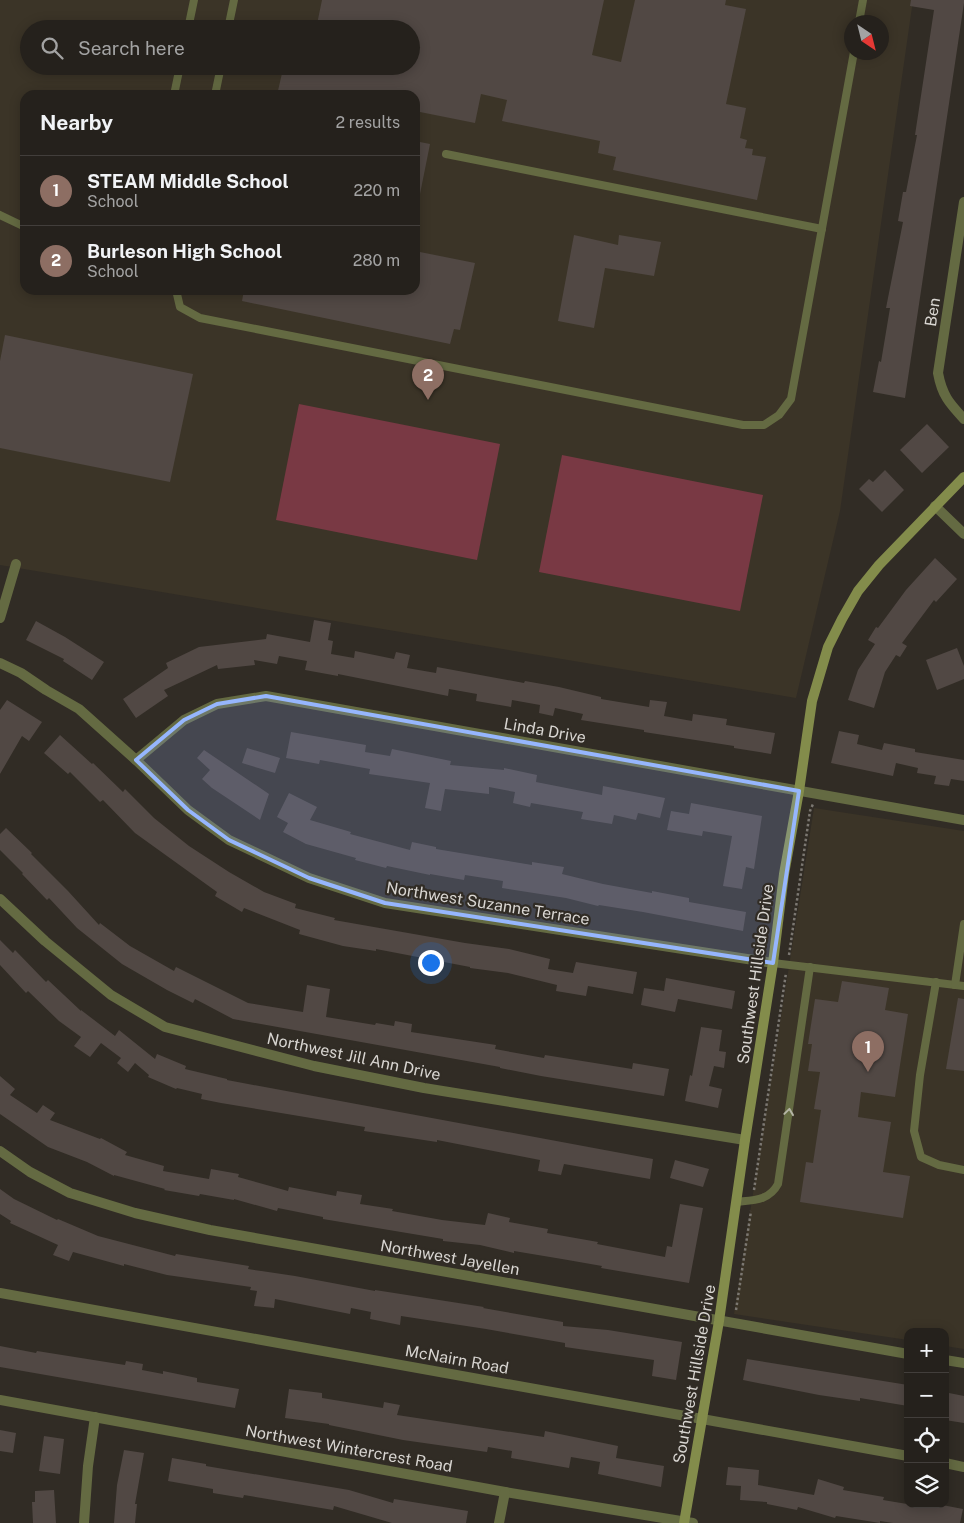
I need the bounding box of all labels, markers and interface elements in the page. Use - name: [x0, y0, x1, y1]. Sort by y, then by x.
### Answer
- north arrow: [844, 15, 889, 60]
- search box: [20, 20, 420, 75]
- icon: search: [38, 34, 66, 62]
- text: Search here: [78, 37, 185, 59]
- text: Nearby: [40, 110, 113, 135]
- text: 2 results: [335, 113, 400, 132]
- text: STEAM Middle School: [87, 170, 289, 192]
- text: 1: [53, 181, 59, 200]
- text: 220 m: [353, 181, 400, 200]
- text: School: [87, 192, 138, 211]
- text: Burleson High School: [87, 240, 282, 262]
- text: 2: [51, 251, 61, 270]
- text: 280 m: [353, 251, 400, 270]
- text: School: [87, 262, 138, 281]
- street label: Ben: [921, 296, 944, 328]
- pin: 2: [412, 359, 444, 400]
- street label: Linda Drive: [502, 714, 587, 747]
- street label: Northwest Suzanne Terrace: [385, 878, 591, 929]
- street label: Southwest Hillside Drive: [733, 883, 778, 1065]
- your location: [418, 950, 444, 976]
- street label: Northwest Jill Ann Drive: [265, 1029, 443, 1084]
- pin: 1: [852, 1031, 884, 1072]
- one-way arrow: [783, 1107, 794, 1115]
- street label: Northwest Jayellen: [379, 1236, 521, 1279]
- street label: Southwest Hillside Drive: [669, 1283, 720, 1465]
- map controls: [904, 1328, 949, 1508]
- button: +: [904, 1328, 949, 1373]
- street label: McNairn Road: [404, 1341, 510, 1378]
- button: −: [904, 1373, 949, 1418]
- button: locate: [904, 1418, 949, 1463]
- street label: Northwest Wintercrest Road: [244, 1421, 454, 1476]
- button: layers: [904, 1463, 949, 1508]

